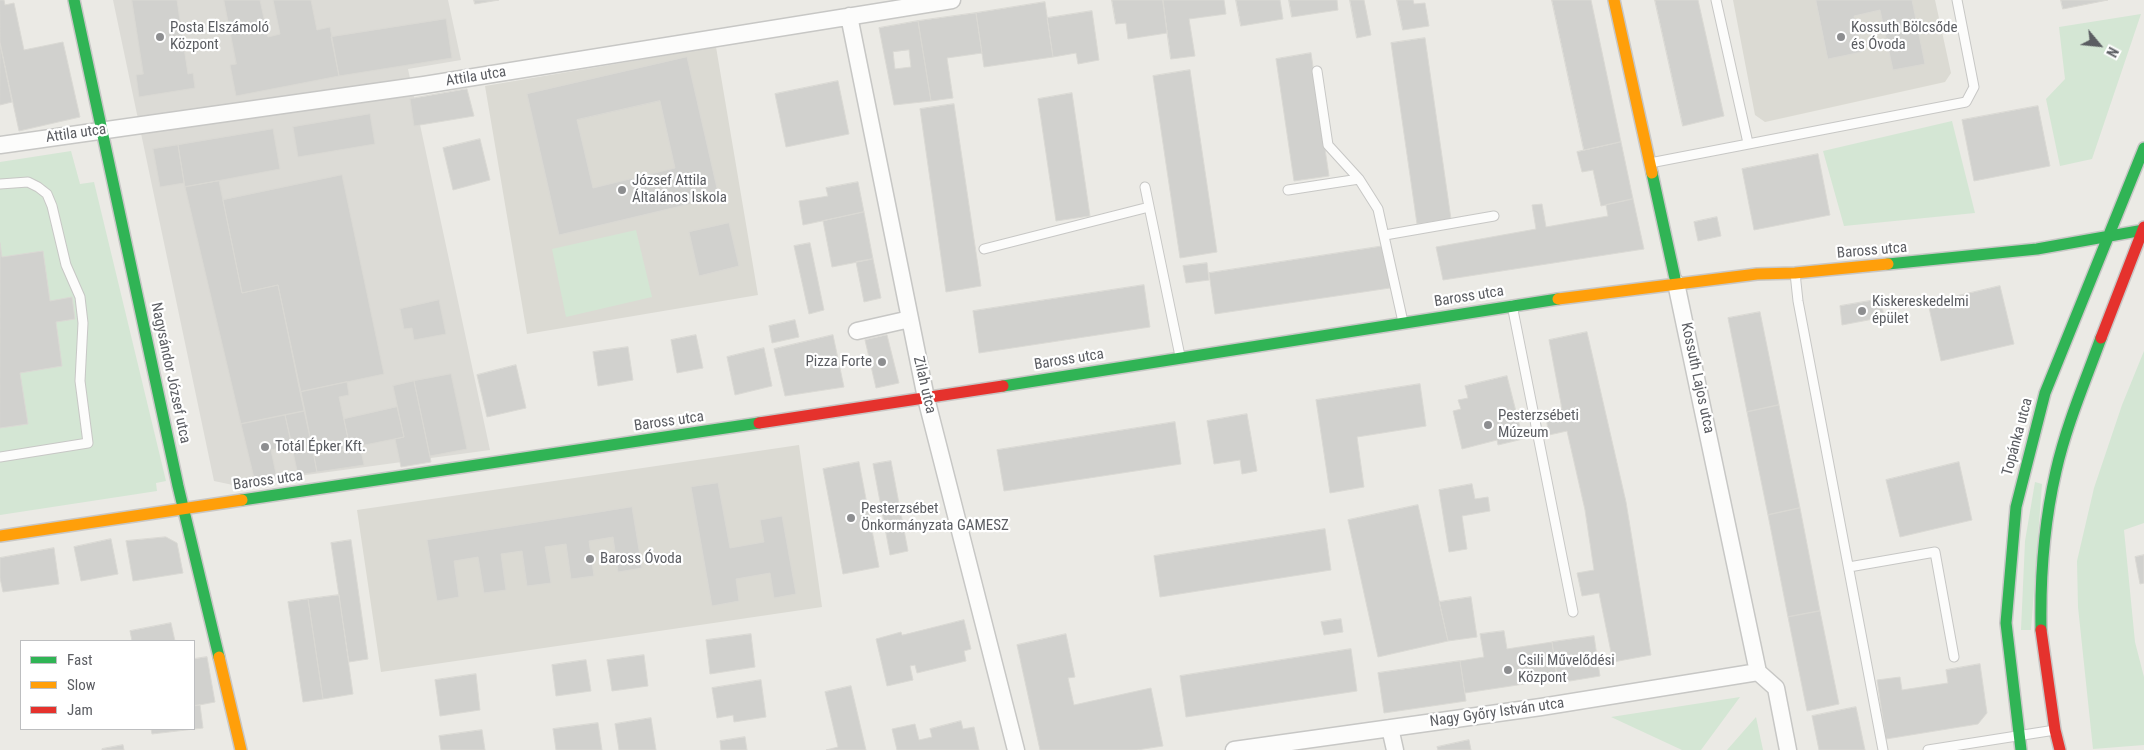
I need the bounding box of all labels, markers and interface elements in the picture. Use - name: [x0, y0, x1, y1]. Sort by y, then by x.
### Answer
- place label: Posta Elszámoló Központ: [170, 19, 269, 54]
- place label: Kossuth Bölcsőde és Óvoda: [1851, 19, 1958, 54]
- north arrow: [2074, 20, 2124, 70]
- marker: Posta Elszámoló Központ: [154, 31, 166, 43]
- marker: Kossuth Bölcsőde és Óvoda: [1835, 31, 1847, 43]
- text: N: [2103, 44, 2121, 60]
- street label: Attila utca: [445, 63, 507, 91]
- street label: Attila utca: [45, 121, 107, 147]
- place label: József Attila Általános Iskola: [632, 172, 727, 207]
- marker: József Attila Általános Iskola: [616, 184, 628, 196]
- street label: Baross utca: [1836, 239, 1908, 263]
- street label: Baross utca: [1433, 283, 1505, 311]
- place label: Kiskereskedelmi épület: [1872, 293, 1969, 328]
- street label: Nagysándor József utca: [146, 301, 194, 445]
- marker: Kiskereskedelmi épület: [1856, 305, 1868, 317]
- street label: Kossuth Lajos utca: [1676, 321, 1718, 435]
- street label: Baross utca: [1033, 346, 1105, 374]
- place label: Pizza Forte: [805, 353, 872, 371]
- street label: Zilah utca: [909, 355, 939, 415]
- marker: Pizza Forte: [876, 356, 888, 368]
- street label: Topánka utca: [1999, 396, 2037, 478]
- place label: Pesterzsébeti Múzeum: [1498, 407, 1579, 442]
- street label: Baross utca: [633, 408, 705, 436]
- marker: Pesterzsébeti Múzeum: [1482, 419, 1494, 431]
- place label: Totál Épker Kft.: [275, 438, 366, 456]
- marker: Totál Épker Kft.: [259, 441, 271, 453]
- street label: Baross utca: [232, 467, 304, 495]
- place label: Pesterzsébet Önkormányzata GAMESZ: [861, 500, 1009, 535]
- marker: Pesterzsébet Önkormányzata GAMESZ: [845, 512, 857, 524]
- place label: Baross Óvoda: [600, 550, 682, 568]
- marker: Baross Óvoda: [584, 553, 596, 565]
- legend: [20, 640, 195, 730]
- text: Fast: [67, 651, 92, 669]
- place label: Csili Művelődési Központ: [1518, 652, 1615, 687]
- marker: Csili Művelődési Központ: [1502, 664, 1514, 676]
- text: Slow: [67, 676, 96, 694]
- street label: Nagy Győry István utca: [1429, 695, 1565, 731]
- text: Jam: [67, 701, 93, 719]

